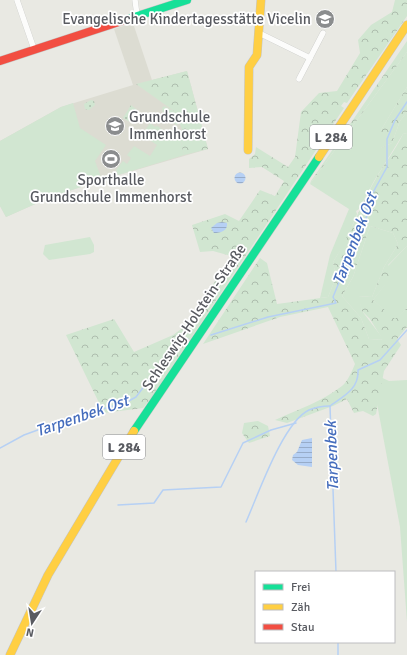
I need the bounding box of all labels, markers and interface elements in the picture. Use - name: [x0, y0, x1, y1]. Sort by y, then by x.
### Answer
- school or university icon: Evangelische Kindertagesstätte Vicelin: [314, 8, 336, 30]
- place label: Evangelische Kindertagesstätte Vicelin: [62, 10, 311, 28]
- place label: Grundschule Immenhorst: [129, 108, 210, 143]
- school or university icon: Grundschule Immenhorst: [104, 115, 126, 137]
- road number: L 284: [310, 125, 352, 149]
- sports icon: Sporthalle Grundschule Immenhorst: [100, 148, 122, 170]
- place label: Sporthalle Grundschule Immenhorst: [30, 171, 192, 206]
- water label: Tarpenbek Ost: [328, 188, 383, 288]
- street label: Schleswig-Holstein-Straße: [138, 240, 250, 394]
- water label: Tarpenbek Ost: [33, 390, 133, 441]
- water label: Tarpenbek: [321, 419, 343, 492]
- road number: L 284: [103, 435, 145, 459]
- legend: [255, 571, 395, 643]
- text: Frei: [291, 580, 310, 595]
- text: Zäh: [291, 600, 310, 615]
- north arrow: [12, 603, 52, 643]
- text: Stau: [291, 620, 315, 635]
- text: N: [25, 625, 35, 639]

